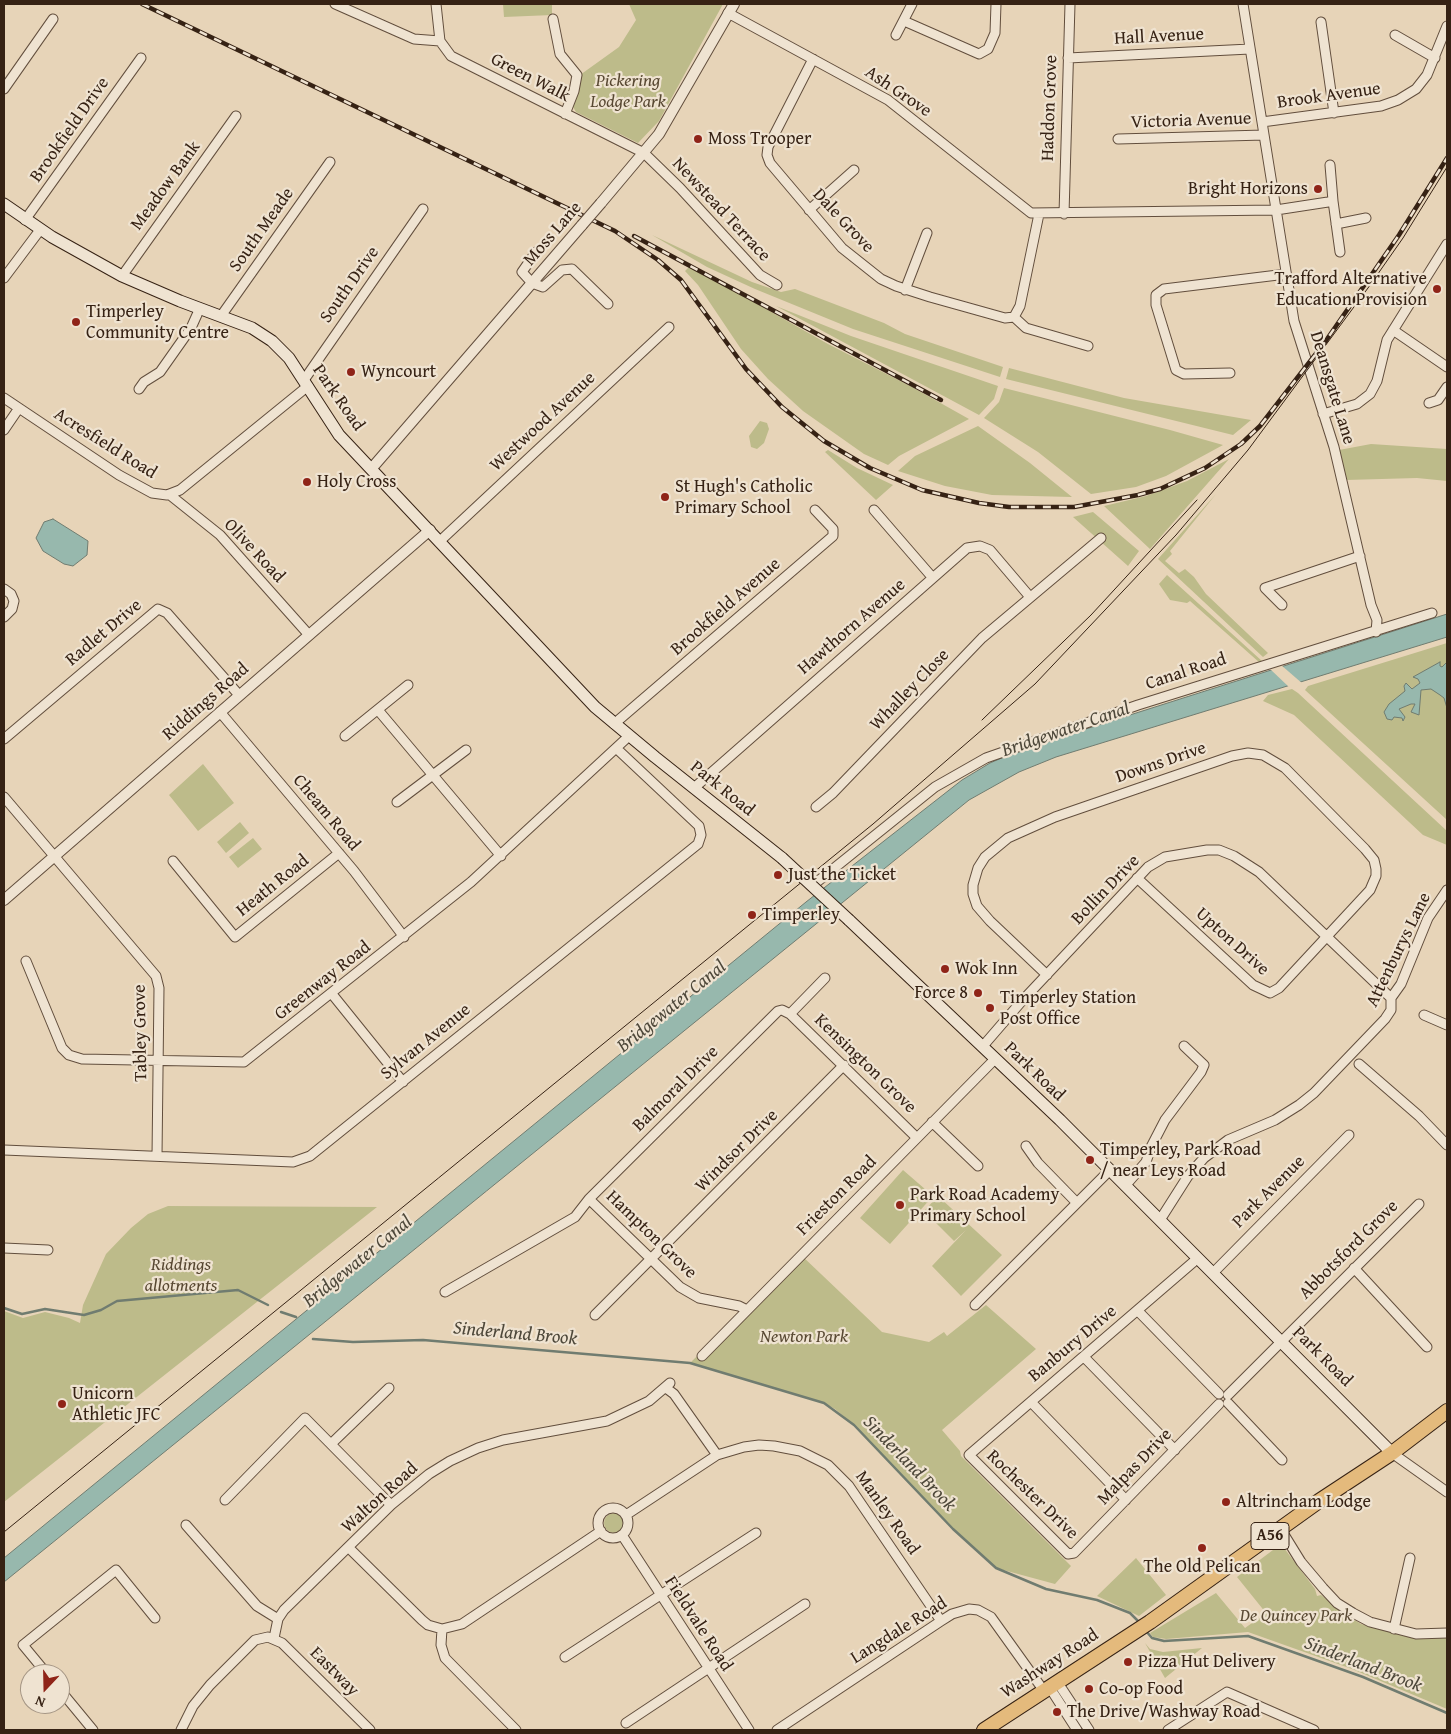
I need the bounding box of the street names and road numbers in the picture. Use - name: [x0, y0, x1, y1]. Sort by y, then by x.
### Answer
- street label: Hall Avenue: [1114, 24, 1204, 50]
- street label: Green Walk: [487, 49, 573, 107]
- street label: Haddon Grove: [1037, 54, 1063, 162]
- street label: Ash Grove: [861, 62, 935, 122]
- street label: Brookfield Drive: [26, 73, 114, 187]
- street label: Brook Avenue: [1276, 78, 1382, 114]
- street label: Victoria Avenue: [1130, 108, 1252, 134]
- street label: Meadow Bank: [126, 137, 206, 235]
- street label: Newstead Terrace: [667, 153, 775, 267]
- street label: South Meade: [225, 184, 299, 276]
- street label: Dale Grove: [808, 184, 878, 258]
- street label: Moss Lane: [519, 197, 587, 271]
- street label: South Drive: [316, 243, 384, 327]
- street label: Deansgate Lane: [1305, 329, 1359, 447]
- street label: Park Road: [307, 361, 369, 435]
- street label: Westwood Avenue: [486, 368, 600, 476]
- street label: Acresfield Road: [50, 404, 160, 484]
- street label: Olive Road: [219, 515, 289, 587]
- street label: Brookfield Avenue: [667, 554, 785, 660]
- street label: Hawthorn Avenue: [794, 574, 910, 680]
- street label: Radlet Drive: [62, 595, 146, 671]
- street label: Whalley Close: [866, 645, 954, 735]
- street label: Canal Road: [1143, 649, 1229, 695]
- street label: Riddings Road: [158, 659, 254, 745]
- street label: Downs Drive: [1113, 737, 1209, 789]
- street label: Park Road: [686, 757, 758, 821]
- street label: Cheam Road: [288, 770, 364, 856]
- street label: Heath Road: [232, 850, 314, 922]
- street label: Bollin Drive: [1067, 850, 1145, 930]
- street label: Attenburys Lane: [1362, 889, 1436, 1011]
- street label: Upton Drive: [1191, 903, 1273, 981]
- street label: Greenway Road: [271, 937, 375, 1025]
- street label: Tabley Grove: [129, 984, 153, 1082]
- street label: Sylvan Avenue: [377, 999, 475, 1085]
- street label: Kensington Grove: [809, 1010, 921, 1118]
- street label: Park Road: [999, 1038, 1069, 1106]
- street label: Balmoral Drive: [628, 1041, 724, 1137]
- street label: Windsor Drive: [691, 1105, 783, 1197]
- street label: Park Avenue: [1228, 1151, 1310, 1233]
- street label: Frieston Road: [793, 1152, 881, 1240]
- street label: Hampton Grove: [601, 1186, 701, 1284]
- street label: Abbotsford Grove: [1295, 1196, 1403, 1304]
- street label: Banbury Drive: [1024, 1301, 1122, 1387]
- street label: Park Road: [1287, 1322, 1357, 1392]
- street label: Malpas Drive: [1093, 1424, 1177, 1510]
- street label: Rochester Drive: [982, 1446, 1082, 1544]
- street label: Walton Road: [337, 1458, 423, 1538]
- street label: Manley Road: [850, 1467, 924, 1559]
- road number: A56: [1251, 1522, 1289, 1550]
- street label: Fieldvale Road: [659, 1572, 737, 1676]
- street label: Langdale Road: [847, 1593, 951, 1669]
- street label: Washway Road: [997, 1624, 1103, 1704]
- street label: Eastway: [305, 1643, 363, 1701]

